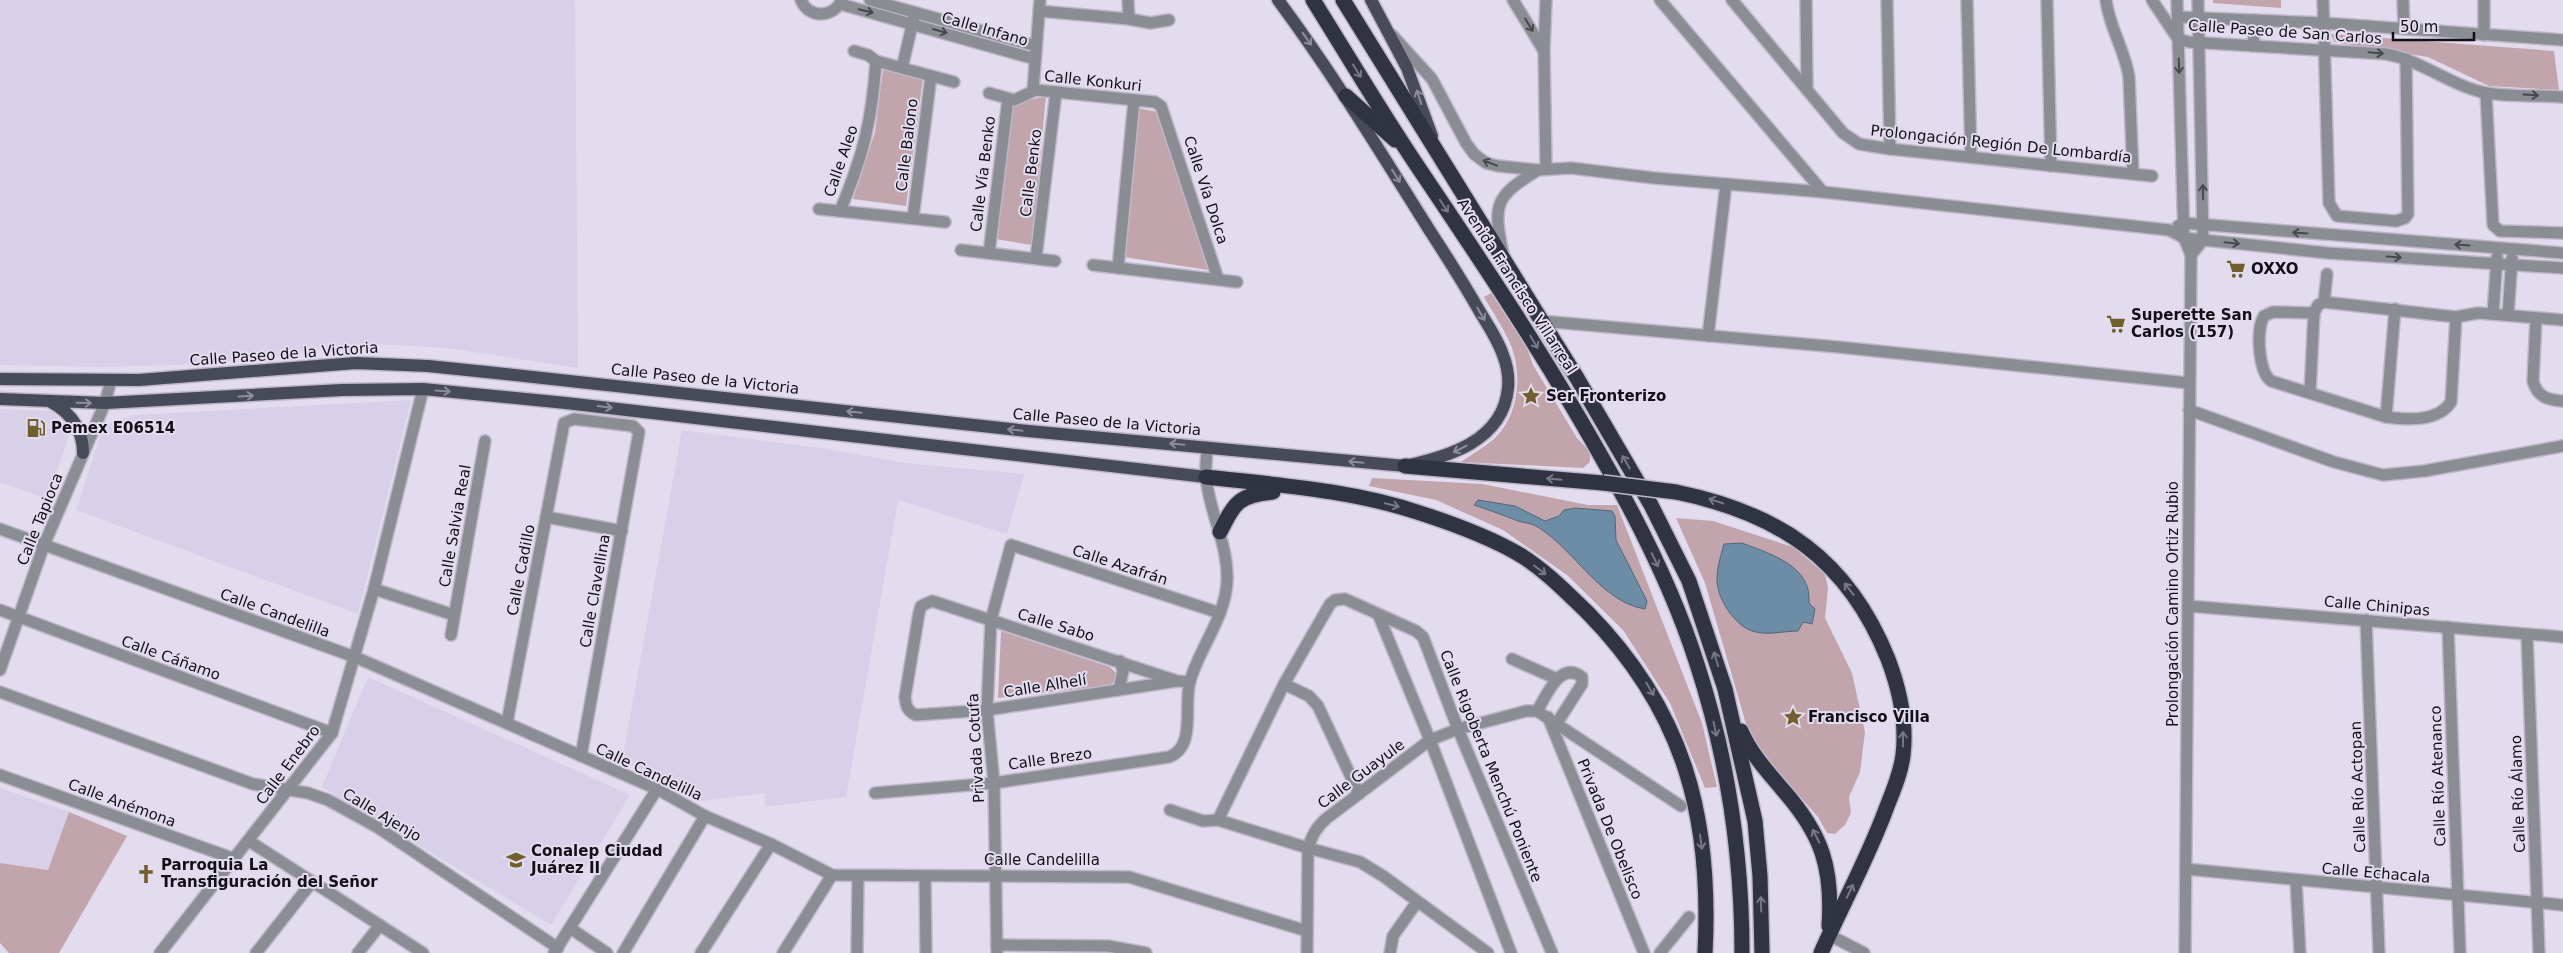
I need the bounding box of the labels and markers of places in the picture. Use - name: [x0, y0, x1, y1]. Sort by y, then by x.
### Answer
- supermarket icon: OXXO: [2225, 258, 2247, 280]
- place label: OXXO: [2251, 260, 2299, 278]
- place label: Superette San Carlos (157): [2131, 306, 2252, 341]
- supermarket icon: Superette San Carlos (157): [2105, 313, 2127, 335]
- place icon: Ser Fronterizo: [1520, 385, 1542, 407]
- place label: Ser Fronterizo: [1546, 387, 1666, 405]
- fuel station icon: Pemex E06514: [25, 417, 47, 439]
- place label: Pemex E06514: [51, 419, 175, 437]
- place icon: Francisco Villa: [1782, 706, 1804, 728]
- place label: Francisco Villa: [1808, 708, 1930, 726]
- place label: Conalep Ciudad Juárez II: [530, 842, 663, 877]
- school or university icon: Conalep Ciudad Juárez II: [505, 849, 527, 871]
- place label: Parroquia La Transfiguración del Señor: [161, 856, 378, 891]
- church icon: Parroquia La Transfiguración del Señor: [135, 863, 157, 885]

